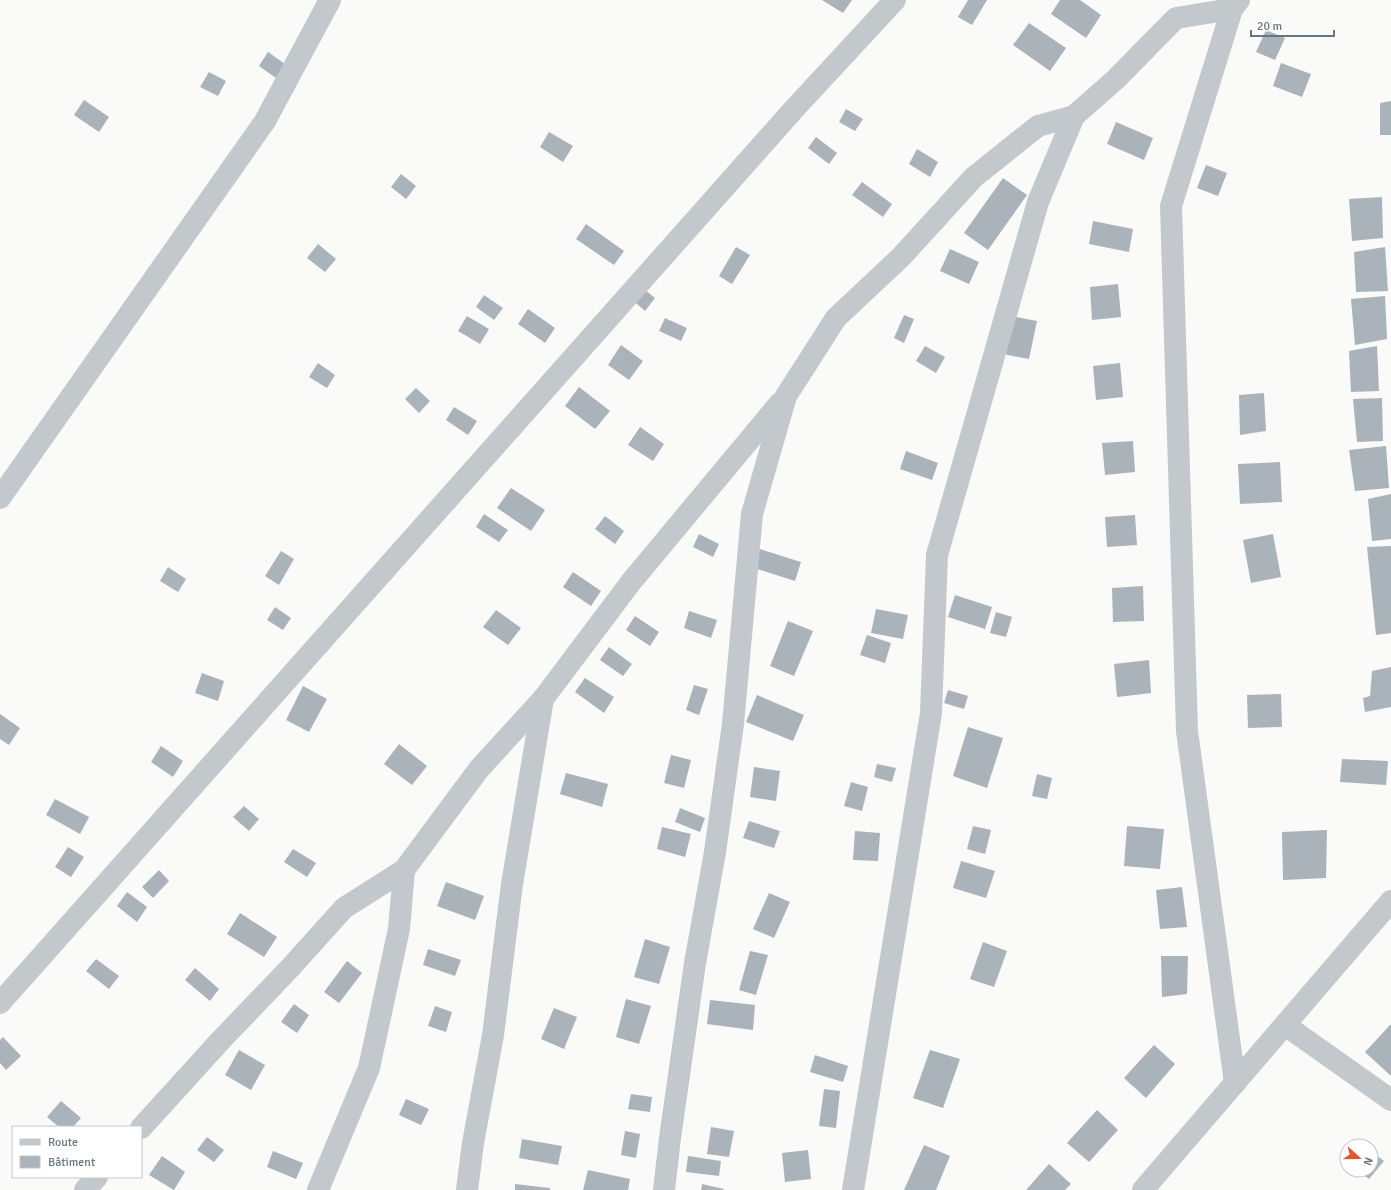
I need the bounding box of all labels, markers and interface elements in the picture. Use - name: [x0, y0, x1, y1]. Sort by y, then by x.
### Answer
- scale bar: [1251, 12, 1334, 38]
- text: 20 m: [1257, 19, 1282, 34]
- legend: [12, 1126, 142, 1178]
- text: Route: [48, 1135, 78, 1150]
- north arrow: [1339, 1138, 1379, 1178]
- text: Bâtiment: [48, 1155, 95, 1170]
- text: N: [1360, 1156, 1375, 1167]

